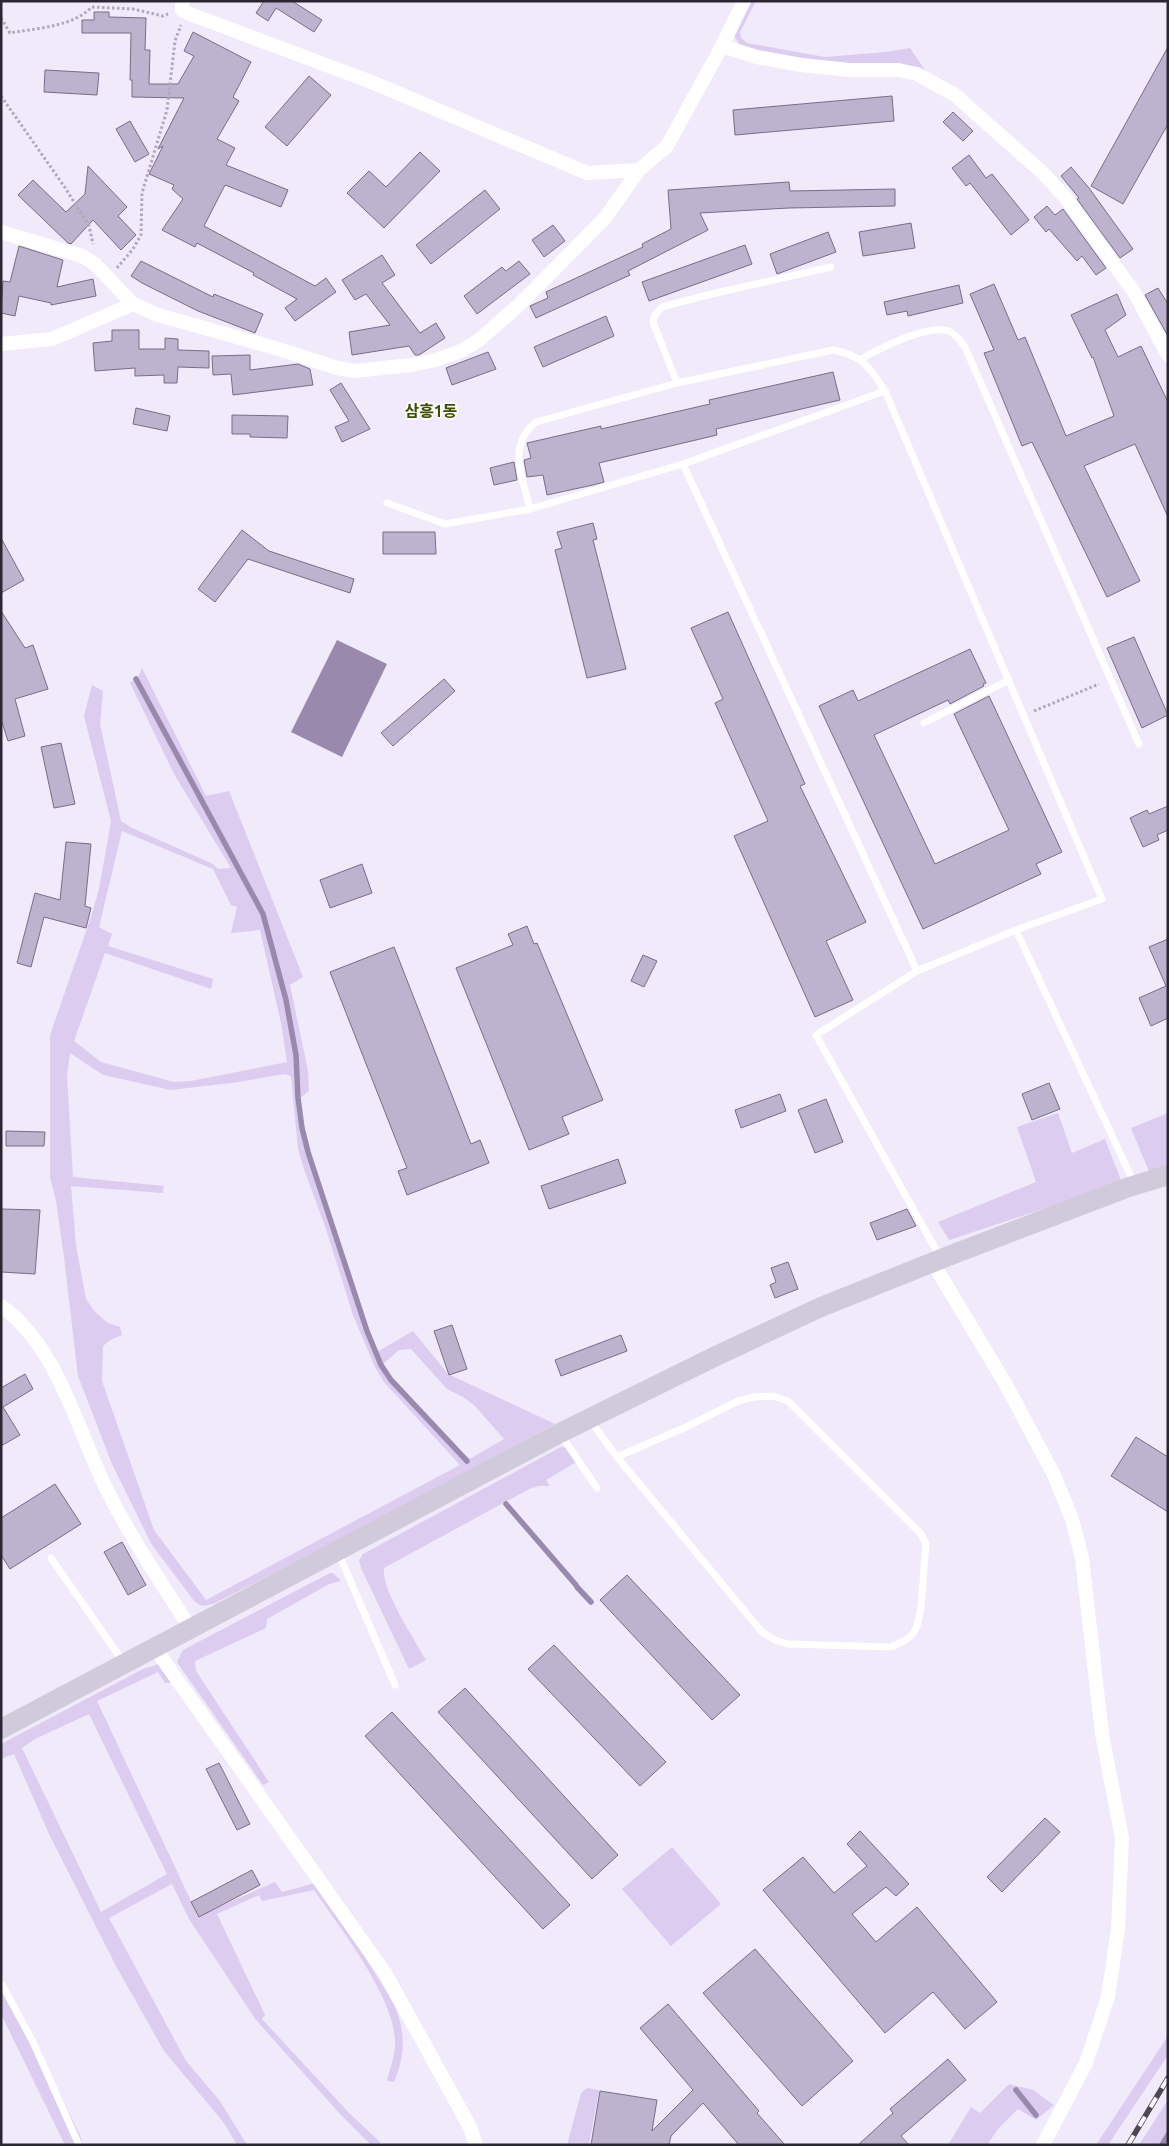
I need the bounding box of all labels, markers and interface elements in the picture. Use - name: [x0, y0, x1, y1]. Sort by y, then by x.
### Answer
- district label: 삼흥1동: [404, 402, 458, 420]

